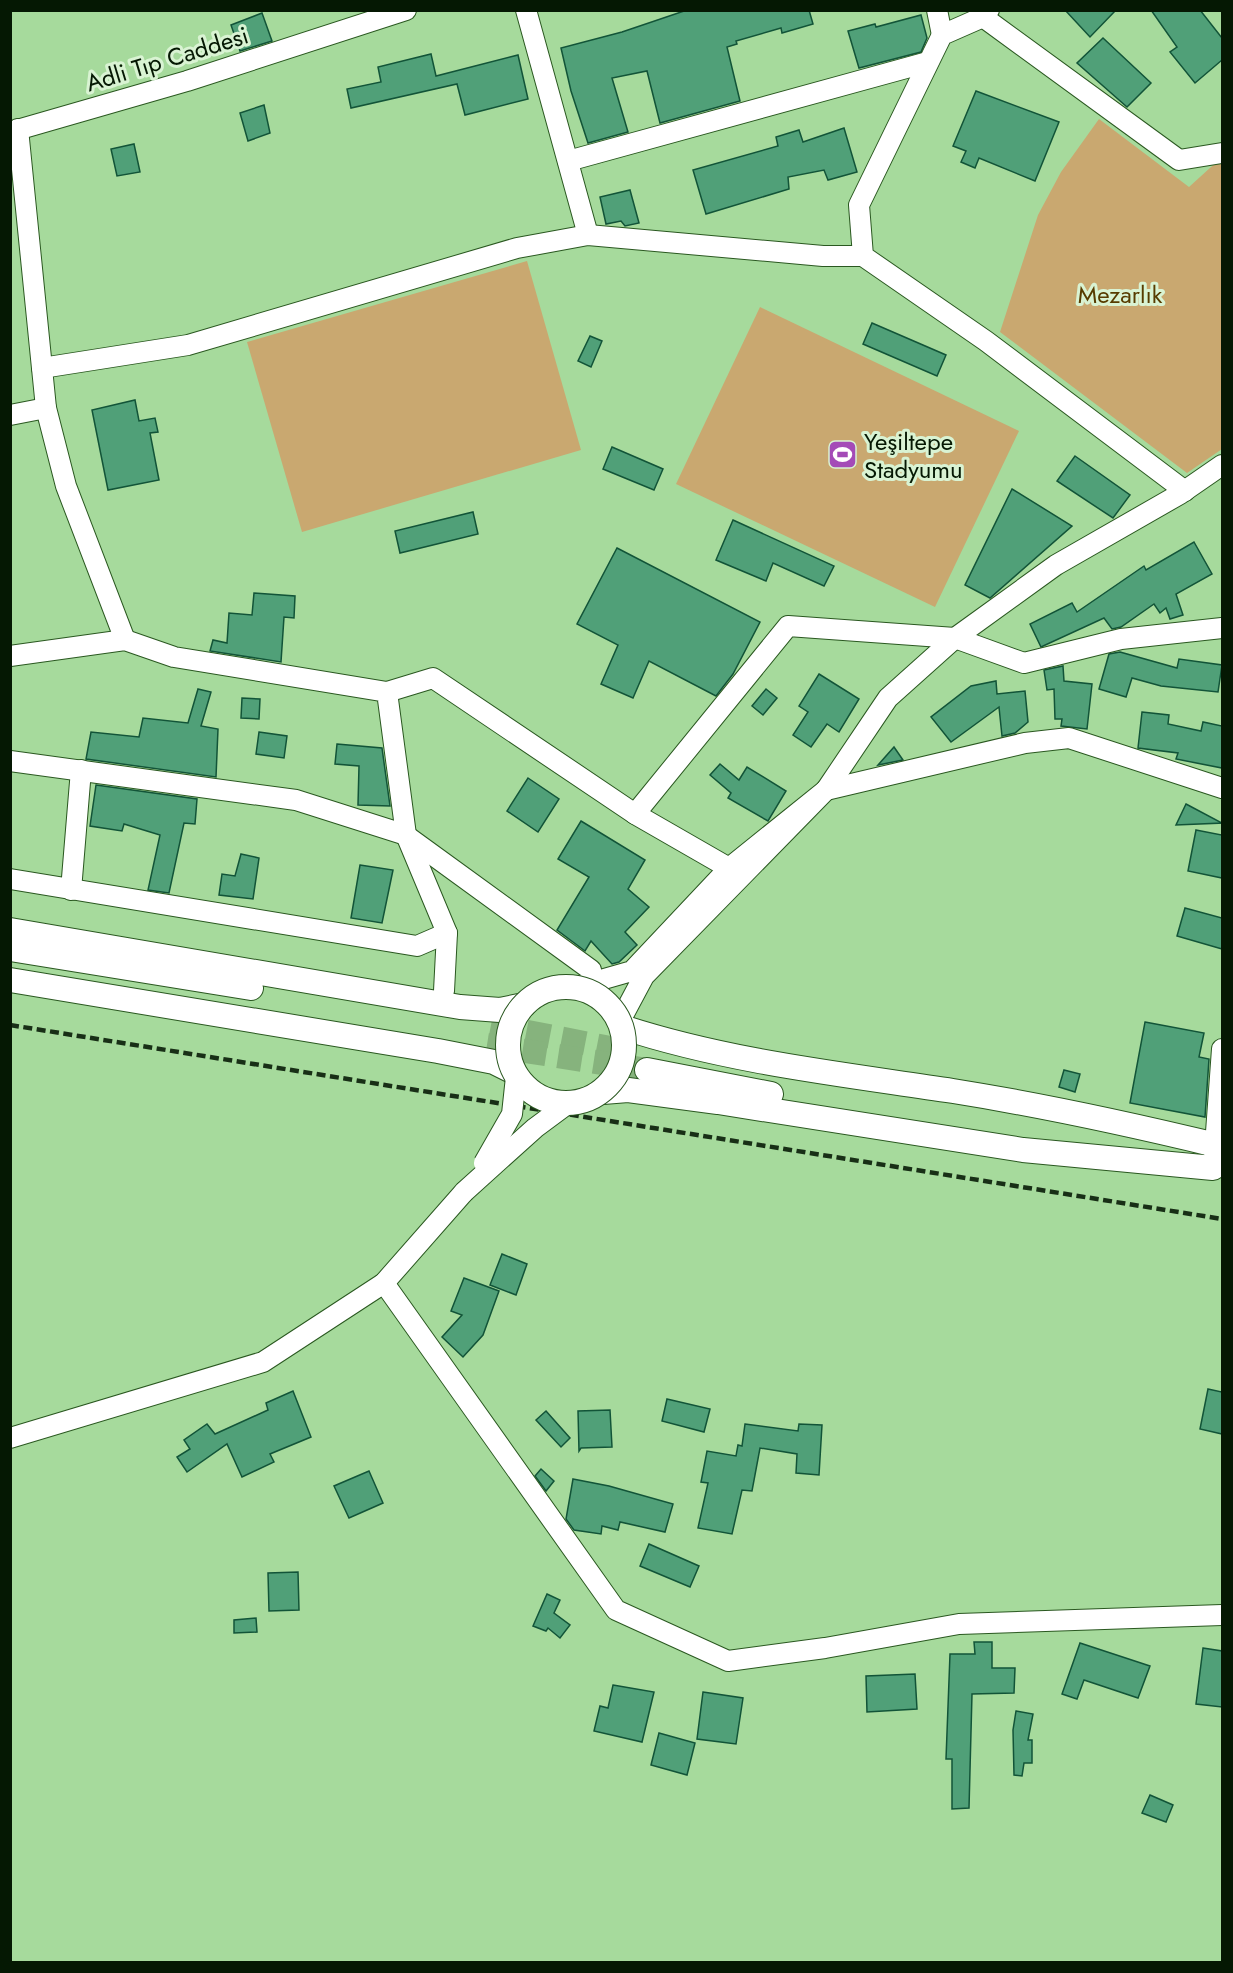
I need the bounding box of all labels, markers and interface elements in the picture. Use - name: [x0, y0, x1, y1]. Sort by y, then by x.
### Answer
- street label: Adli Tıp Caddesi: [81, 18, 253, 100]
- park label: Mezarlık: [1078, 277, 1163, 312]
- place label: Yeşiltepe Stadyumu: [864, 424, 963, 487]
- sports icon: Yeşiltepe Stadyumu: [827, 439, 859, 471]

